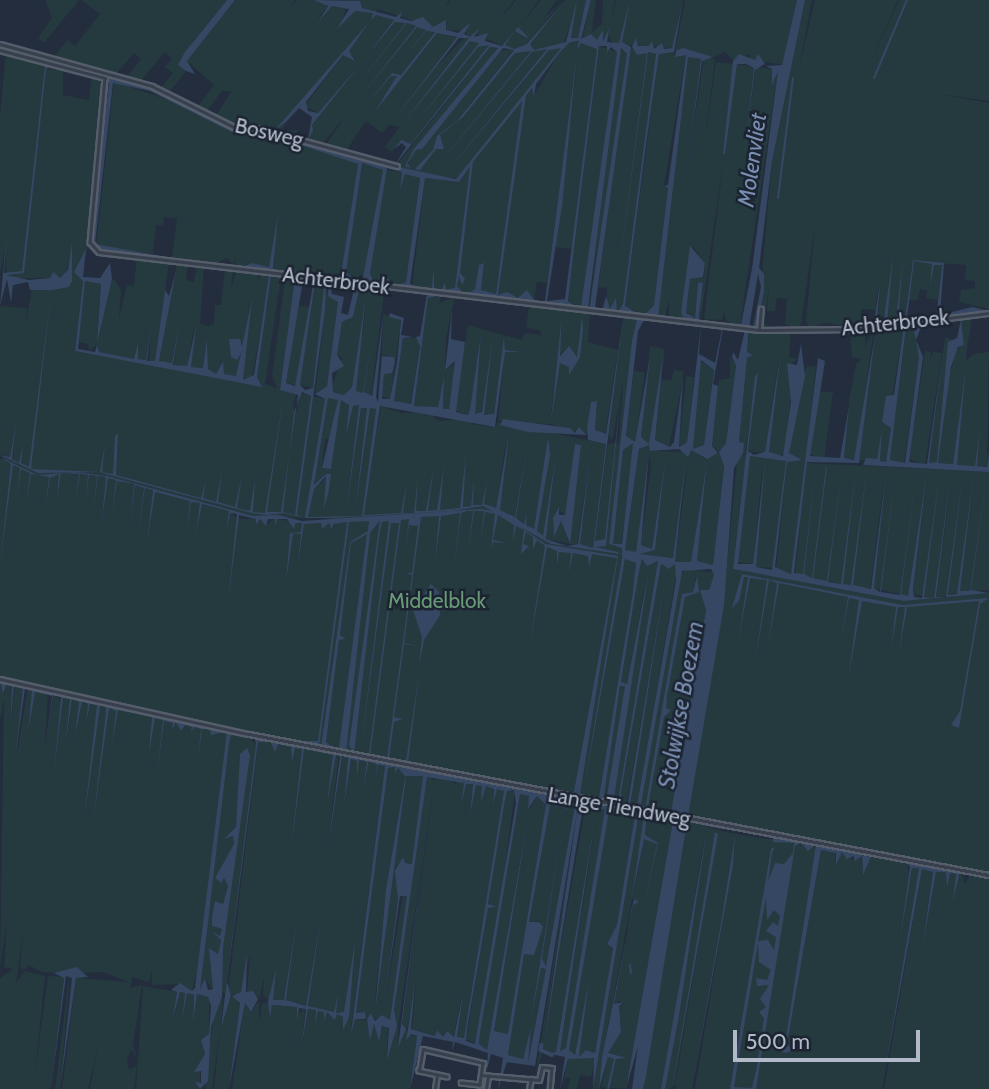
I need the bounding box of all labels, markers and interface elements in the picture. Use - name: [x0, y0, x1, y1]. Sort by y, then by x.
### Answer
- water label: Molenvliet: [732, 111, 772, 209]
- street label: Bosweg: [232, 113, 306, 153]
- street label: Achterbroek: [281, 262, 391, 300]
- street label: Achterbroek: [840, 305, 950, 341]
- park label: Middelblok: [388, 588, 486, 614]
- water label: Stolwijkse Boezem: [653, 619, 709, 791]
- street label: Lange Tiendweg: [546, 782, 692, 832]
- scale bar: [737, 1016, 924, 1060]
- text: 500 m: [746, 1029, 810, 1054]

